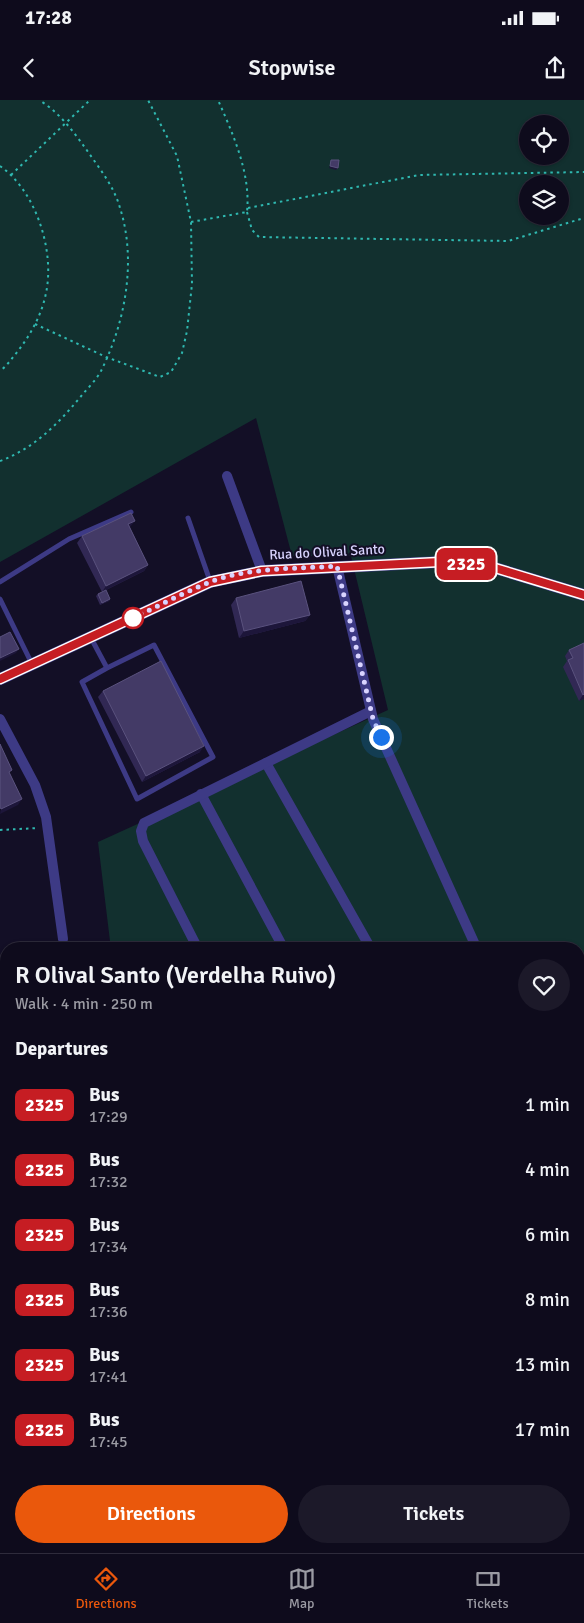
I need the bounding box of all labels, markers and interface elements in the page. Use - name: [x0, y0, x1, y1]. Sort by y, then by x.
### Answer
- text: 17:28: [25, 6, 72, 30]
- icon: back: [15, 54, 43, 82]
- text: Stopwise: [249, 54, 335, 81]
- icon: share: [541, 54, 569, 82]
- map controls: [519, 115, 569, 225]
- button: locate: [519, 115, 569, 165]
- button: layers: [519, 175, 569, 225]
- street label: Rua do Olival Santo: [269, 540, 385, 564]
- line badge: 2325: [431, 548, 501, 580]
- text: 2325: [447, 553, 485, 575]
- unlabelled marker: [122, 607, 144, 629]
- your location: [369, 725, 394, 750]
- button: heart: [518, 959, 570, 1011]
- text: R Olival Santo (Verdelha Ruivo): [15, 960, 336, 990]
- text: Walk · 4 min · 250 m: [15, 994, 153, 1014]
- text: Departures: [15, 1037, 108, 1061]
- text: Bus: [89, 1083, 119, 1107]
- text: 1 min: [525, 1093, 570, 1117]
- text: 2325: [25, 1094, 64, 1116]
- text: 17:29: [89, 1107, 128, 1127]
- text: Bus: [89, 1148, 119, 1172]
- text: 4 min: [525, 1158, 570, 1182]
- text: 2325: [25, 1159, 64, 1181]
- text: 17:32: [89, 1172, 128, 1192]
- text: Bus: [89, 1213, 119, 1237]
- text: 6 min: [525, 1223, 570, 1247]
- text: 2325: [25, 1224, 64, 1246]
- text: 17:34: [89, 1237, 128, 1257]
- text: Bus: [89, 1278, 119, 1302]
- text: 8 min: [525, 1288, 570, 1312]
- text: 2325: [25, 1289, 64, 1311]
- text: 17:36: [89, 1302, 128, 1322]
- text: Bus: [89, 1343, 119, 1367]
- text: 13 min: [515, 1353, 570, 1377]
- text: 2325: [25, 1354, 64, 1376]
- text: 17:41: [89, 1367, 128, 1387]
- text: Bus: [89, 1408, 119, 1432]
- text: 17 min: [515, 1418, 570, 1442]
- text: 2325: [25, 1419, 64, 1441]
- text: 17:45: [89, 1432, 128, 1452]
- button: Directions: [15, 1485, 288, 1543]
- button: Tickets: [298, 1485, 570, 1543]
- tab: Directions: [75, 1565, 137, 1612]
- tab: Map: [288, 1565, 316, 1612]
- tab: Tickets: [466, 1565, 509, 1612]

